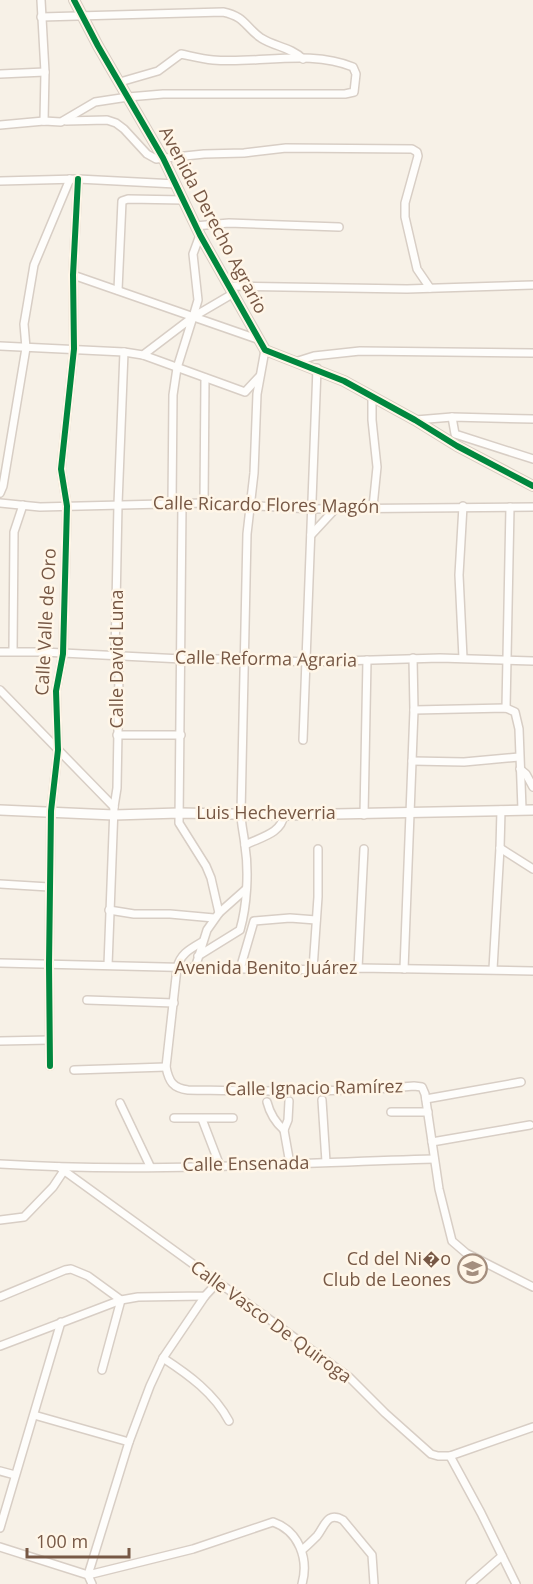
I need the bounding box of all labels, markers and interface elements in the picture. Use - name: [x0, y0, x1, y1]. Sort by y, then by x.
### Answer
- street label: Avenida Derecho Agrario: [154, 122, 273, 317]
- street label: Calle Ricardo Flores Magón: [153, 490, 379, 518]
- street label: Calle Valle de Oro: [29, 548, 61, 696]
- street label: Calle David Luna: [104, 590, 128, 728]
- street label: Calle Reforma Agraria: [175, 644, 357, 672]
- street label: Luis Hecheverria: [196, 800, 336, 824]
- street label: Avenida Benito Juárez: [175, 955, 357, 979]
- street label: Calle Ignacio Ramírez: [225, 1073, 403, 1101]
- street label: Calle Ensenada: [182, 1150, 310, 1176]
- place label: Cd del Ni�o Club de Leones: [323, 1246, 451, 1291]
- school or university icon: Cd del Ni�o Club de Leones: [456, 1253, 488, 1285]
- street label: Calle Vasco De Quiroga: [186, 1254, 357, 1388]
- scale bar: [27, 1521, 129, 1559]
- text: 100 m: [36, 1529, 88, 1553]

